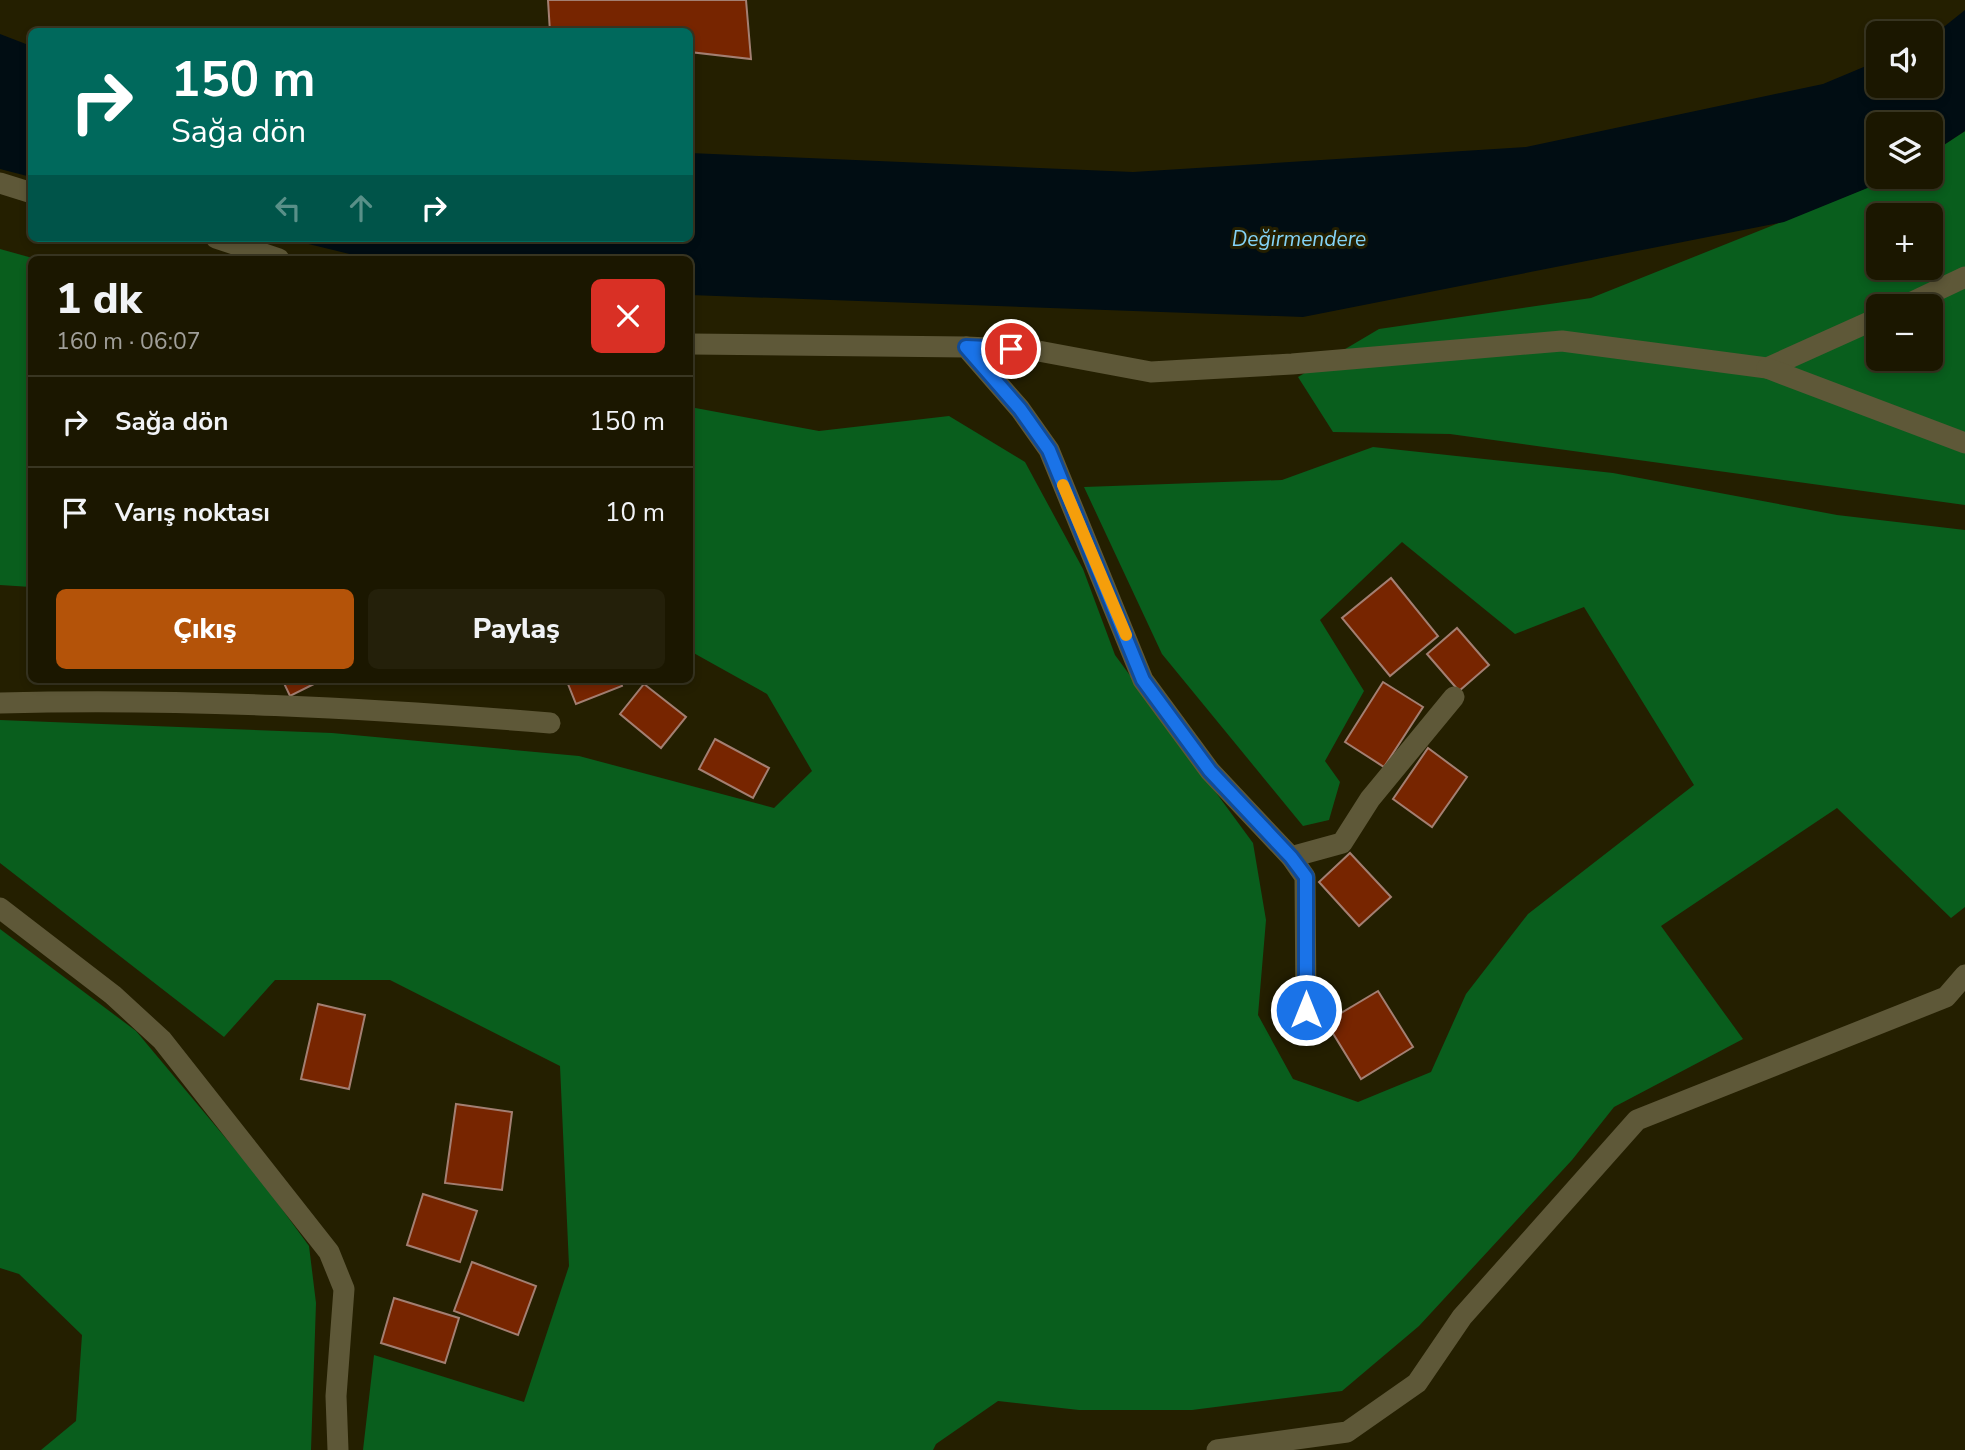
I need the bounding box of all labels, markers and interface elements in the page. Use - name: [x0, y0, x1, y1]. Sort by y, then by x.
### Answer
- map controls: [1866, 21, 1943, 371]
- button: sound: [1866, 21, 1943, 98]
- text: 150 m: [171, 46, 315, 113]
- icon: right: [56, 56, 147, 147]
- text: Sağa dön: [171, 110, 306, 153]
- button: layers: [1866, 112, 1943, 189]
- icon: left: [269, 189, 307, 227]
- icon: ahead: [342, 189, 380, 227]
- icon: right: [415, 189, 453, 227]
- button: +: [1866, 203, 1943, 280]
- water label: Değirmendere: [1232, 225, 1366, 253]
- text: 1 dk: [56, 271, 142, 328]
- button: close: [591, 279, 665, 353]
- button: −: [1866, 294, 1943, 371]
- pin: [981, 319, 1041, 379]
- text: 160 m · 06:07: [56, 326, 201, 357]
- icon: arrive: [992, 330, 1030, 368]
- icon: right: [56, 403, 94, 441]
- text: Sağa dön: [115, 404, 228, 439]
- text: 150 m: [589, 404, 665, 439]
- icon: arrive: [56, 494, 94, 532]
- text: Varış noktası: [115, 495, 270, 530]
- text: 10 m: [605, 495, 665, 530]
- button: Çıkış: [56, 589, 354, 669]
- button: Paylaş: [368, 589, 665, 669]
- position arrow: [1269, 973, 1343, 1047]

